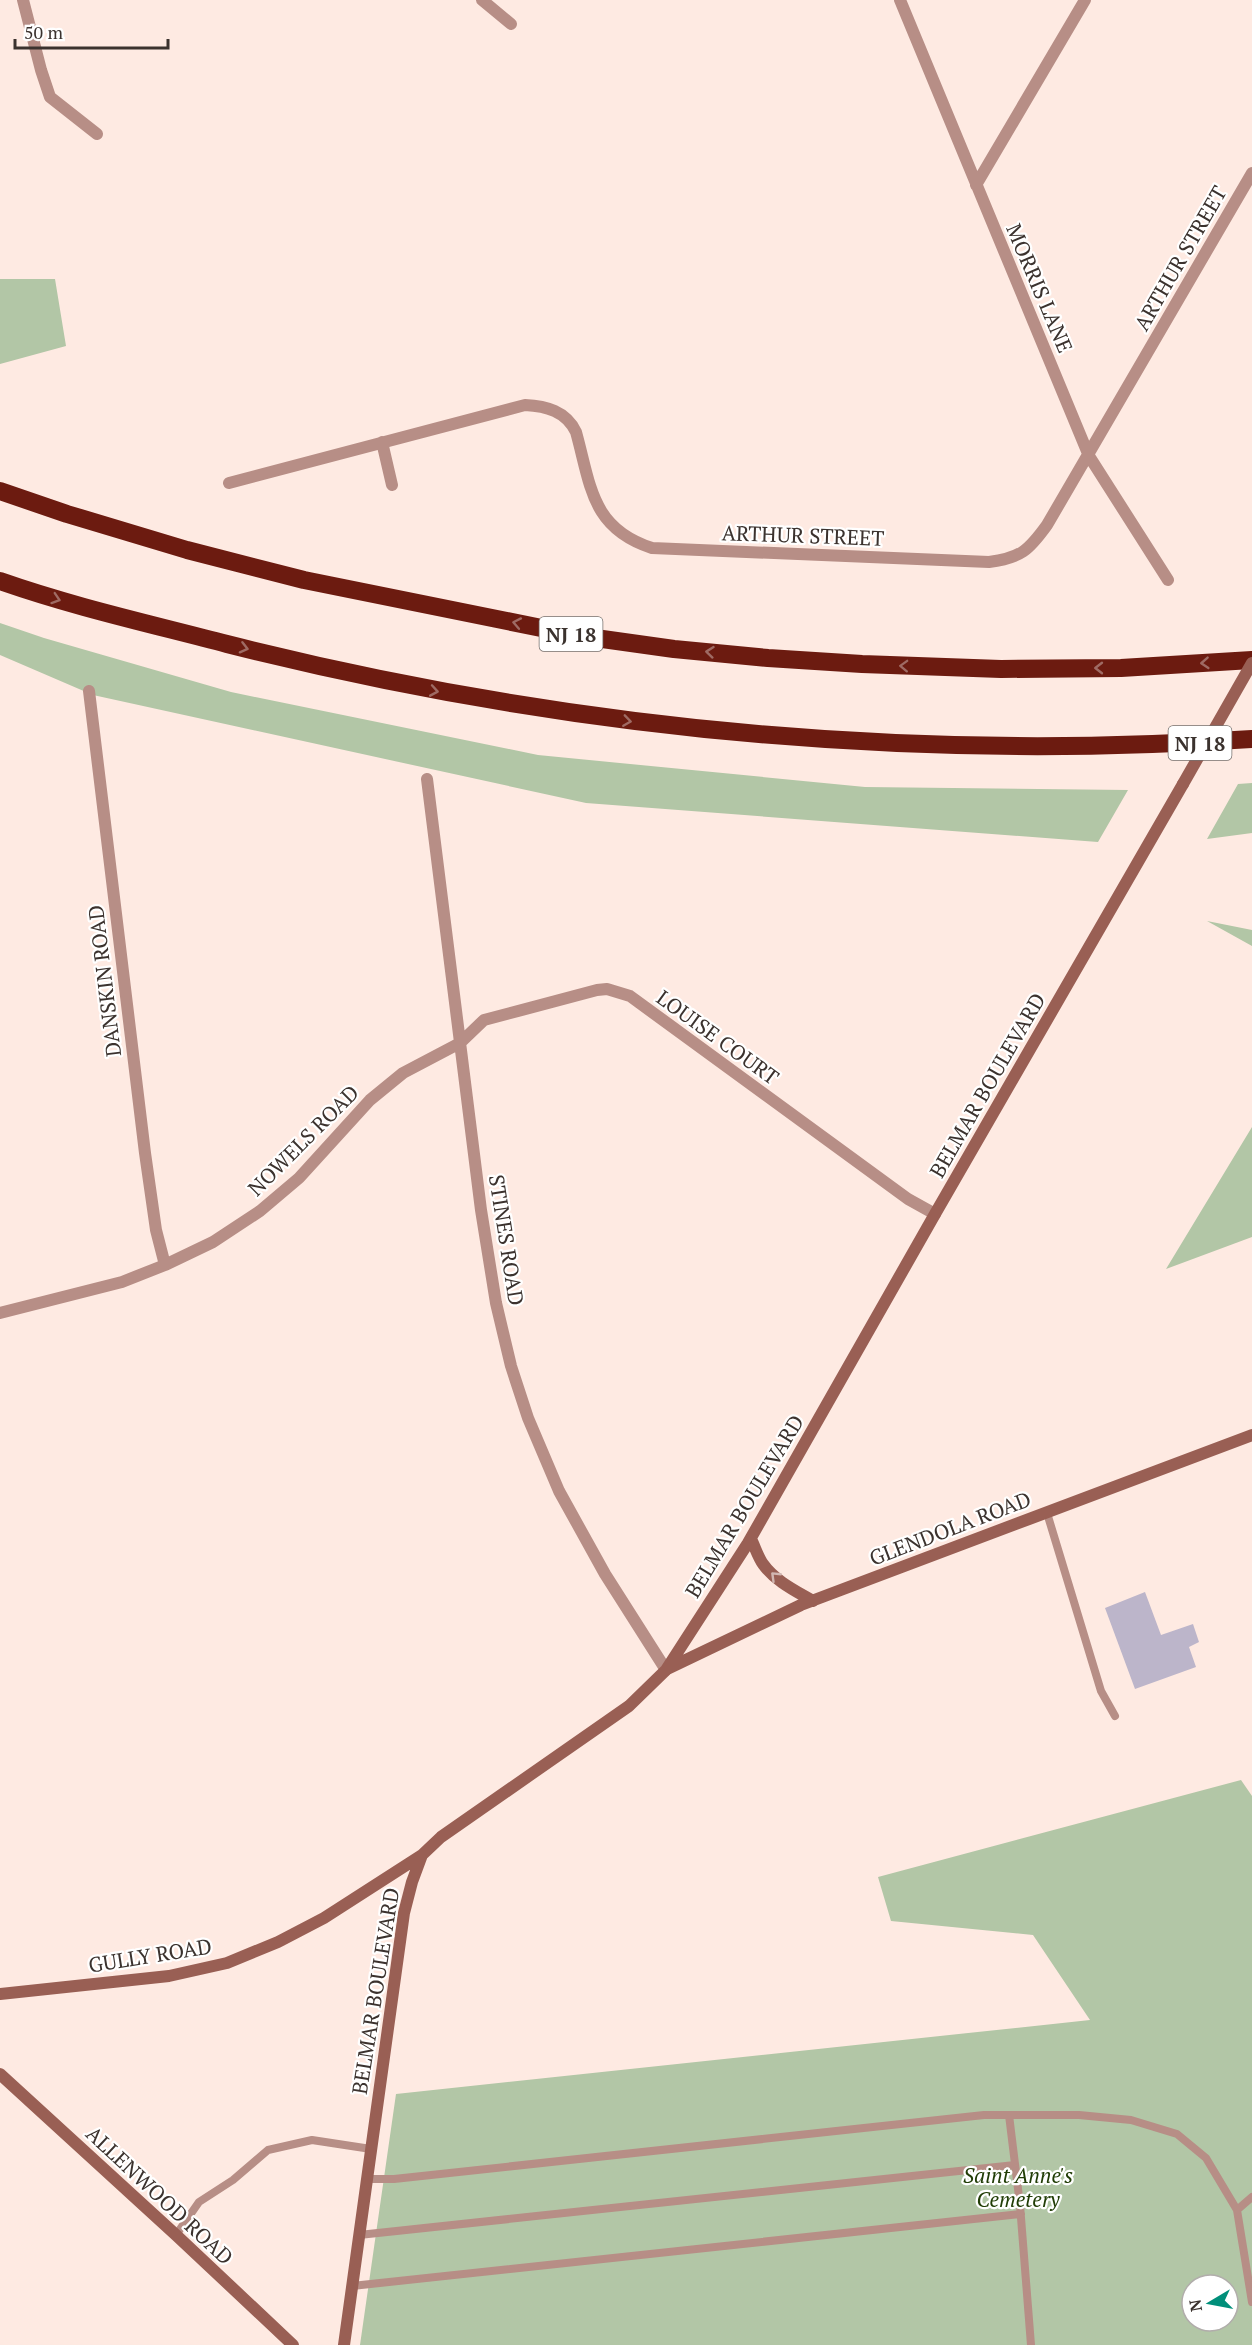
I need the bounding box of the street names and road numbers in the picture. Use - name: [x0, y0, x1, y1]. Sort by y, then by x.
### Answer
- street label: ARTHUR STREET: [1127, 181, 1233, 335]
- street label: MORRIS LANE: [1000, 219, 1080, 357]
- street label: ARTHUR STREET: [721, 518, 885, 552]
- road number: NJ 18: [540, 617, 602, 651]
- road number: NJ 18: [1168, 726, 1232, 760]
- street label: DANSKIN ROAD: [81, 904, 127, 1058]
- street label: LOUISE COURT: [651, 983, 785, 1091]
- street label: BELMAR BOULEVARD: [923, 988, 1051, 1182]
- street label: NOWELS ROAD: [241, 1078, 365, 1202]
- street label: STINES ROAD: [483, 1173, 531, 1307]
- street label: BELMAR BOULEVARD: [678, 1409, 810, 1603]
- street label: GLENDOLA ROAD: [865, 1484, 1035, 1572]
- street label: BELMAR BOULEVARD: [345, 1886, 405, 2096]
- street label: GULLY ROAD: [86, 1931, 214, 1979]
- street label: ALLENWOOD ROAD: [80, 2120, 240, 2270]

